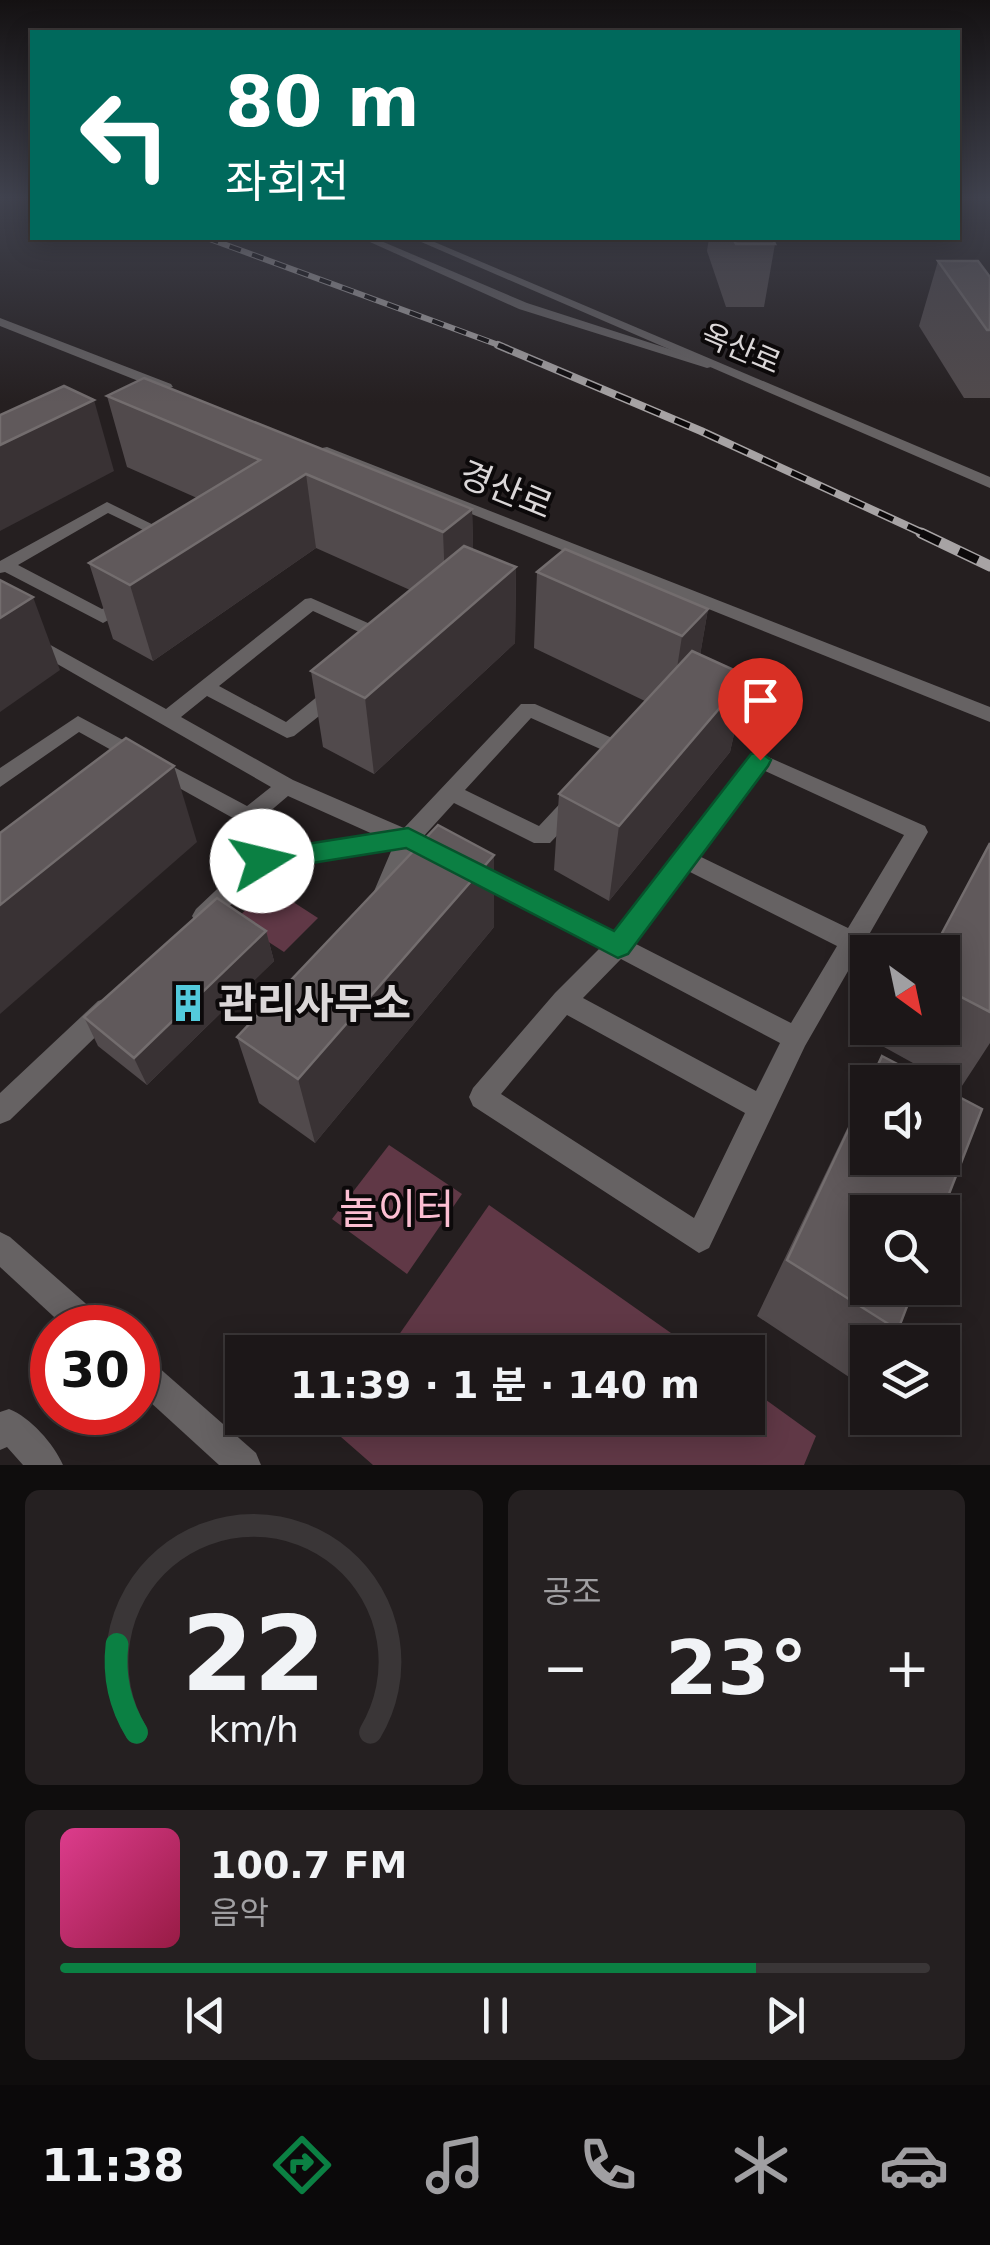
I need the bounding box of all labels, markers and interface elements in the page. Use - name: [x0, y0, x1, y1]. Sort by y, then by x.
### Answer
- text: 80 m: [225, 61, 420, 143]
- icon: left: [60, 70, 190, 200]
- text: 좌회전: [225, 155, 349, 208]
- street label: 옥산로: [696, 316, 786, 381]
- street label: 경산로: [454, 453, 558, 527]
- pin: [718, 658, 803, 761]
- icon: arrive: [733, 673, 788, 728]
- position arrow: [210, 809, 314, 913]
- north arrow: [850, 935, 960, 1045]
- map controls: [850, 935, 960, 1435]
- place label: 관리사무소: [218, 979, 411, 1028]
- building icon: 관리사무소: [167, 982, 209, 1024]
- button: sound: [850, 1065, 960, 1175]
- park label: 놀이터: [339, 1185, 455, 1234]
- button: search: [850, 1195, 960, 1305]
- speed limit sign: 30: [30, 1305, 160, 1435]
- button: layers: [850, 1325, 960, 1435]
- text: 11:39 · 1 분 · 140 m: [290, 1363, 700, 1407]
- text: 공조: [543, 1573, 601, 1611]
- text: 22: [181, 1593, 326, 1715]
- text: 23°: [665, 1624, 807, 1712]
- text: −: [543, 1636, 589, 1700]
- text: +: [884, 1636, 930, 1700]
- text: km/h: [209, 1709, 299, 1750]
- text: 100.7 FM: [210, 1843, 407, 1887]
- text: 음악: [210, 1894, 269, 1932]
- icon: previous: [178, 1988, 233, 2043]
- icon: pause: [468, 1988, 523, 2043]
- icon: next: [758, 1988, 813, 2043]
- icon: directions: [267, 2130, 337, 2200]
- icon: music: [420, 2130, 490, 2200]
- icon: phone: [573, 2130, 643, 2200]
- icon: climate: [726, 2130, 796, 2200]
- icon: car: [879, 2130, 949, 2200]
- text: 11:38: [41, 2139, 185, 2192]

